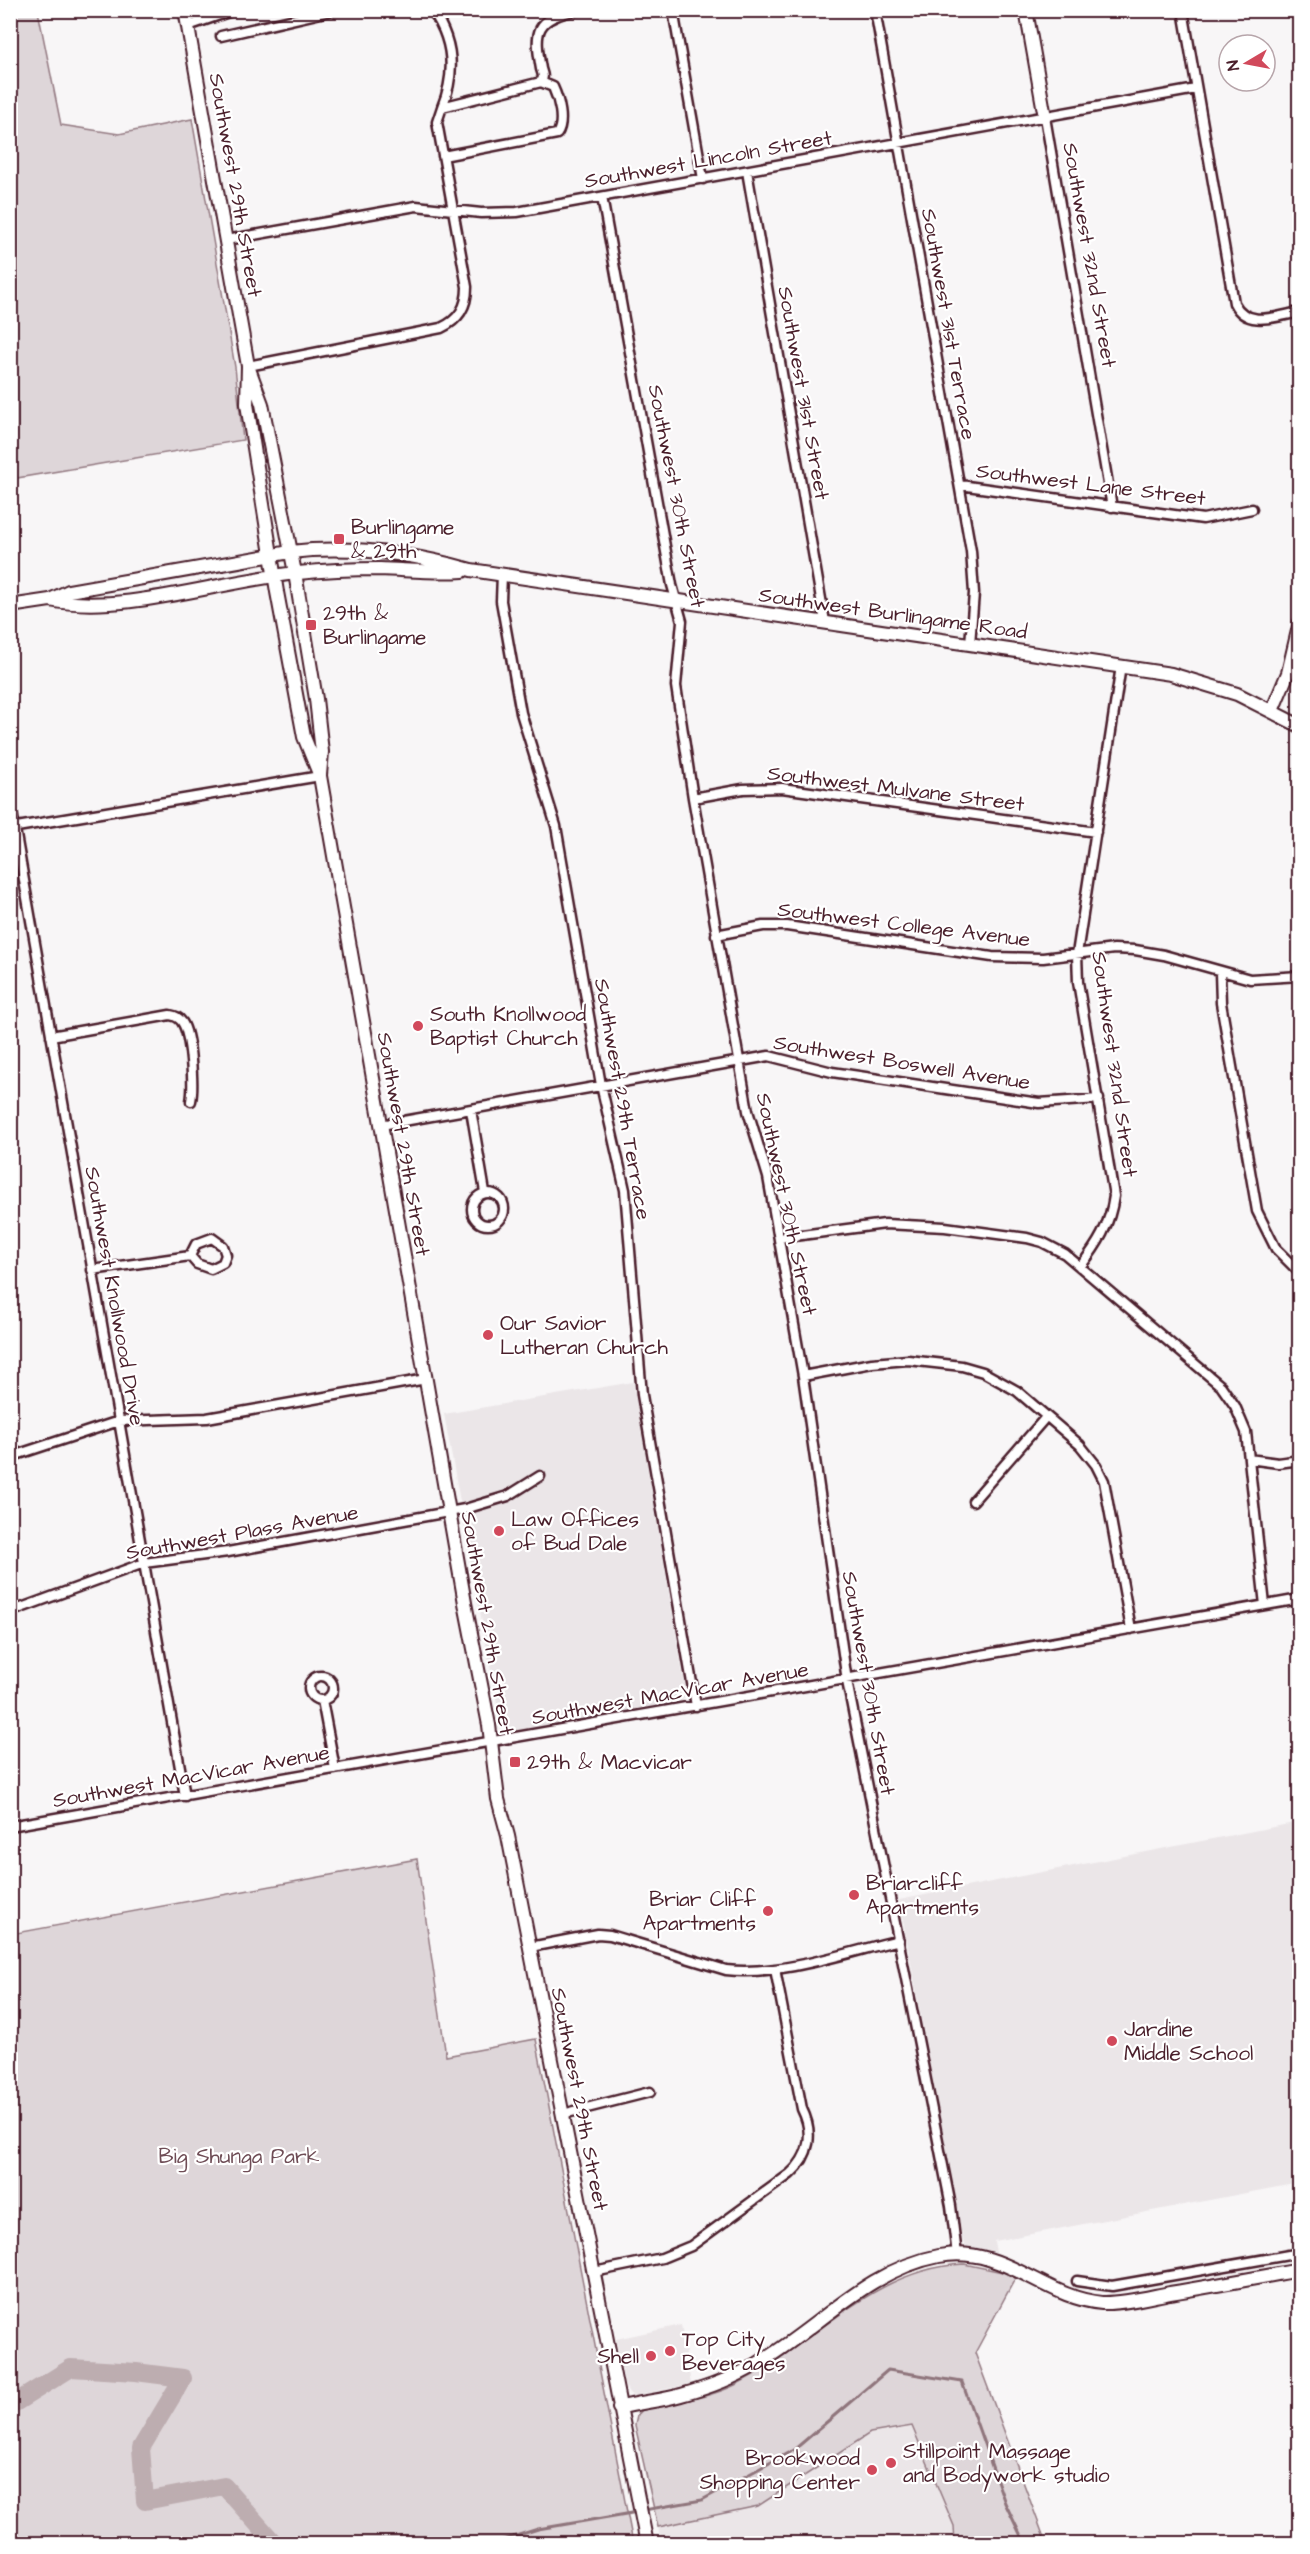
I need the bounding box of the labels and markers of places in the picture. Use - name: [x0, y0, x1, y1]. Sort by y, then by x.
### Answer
- place label: Burlingame & 29th: [351, 513, 454, 566]
- marker: Burlingame & 29th: [332, 532, 346, 546]
- place label: 29th & Burlingame: [323, 599, 426, 654]
- marker: 29th & Burlingame: [304, 618, 318, 632]
- place label: South Knollwood Baptist Church: [430, 1000, 587, 1054]
- marker: South Knollwood Baptist Church: [411, 1019, 425, 1033]
- place label: Our Savior Lutheran Church: [500, 1309, 668, 1362]
- marker: Our Savior Lutheran Church: [481, 1328, 495, 1342]
- place label: Law Offices of Bud Dale: [511, 1505, 639, 1558]
- marker: Law Offices of Bud Dale: [492, 1524, 506, 1538]
- place label: 29th & Macvicar: [527, 1748, 692, 1777]
- marker: 29th & Macvicar: [508, 1755, 522, 1769]
- place label: Briarcliff Apartments: [866, 1869, 979, 1923]
- place label: Briar Cliff Apartments: [643, 1885, 757, 1939]
- marker: Briarcliff Apartments: [847, 1888, 861, 1902]
- marker: Briar Cliff Apartments: [761, 1904, 775, 1918]
- place label: Jardine Middle School: [1124, 2015, 1253, 2068]
- marker: Jardine Middle School: [1105, 2034, 1119, 2048]
- place label: Top City Beverages: [682, 2325, 786, 2380]
- place label: Shell: [597, 2342, 639, 2371]
- marker: Top City Beverages: [663, 2344, 677, 2358]
- marker: Shell: [644, 2349, 658, 2363]
- place label: Stillpoint Massage and Bodywork studio: [903, 2437, 1110, 2492]
- place label: Brookwood Shopping Center: [700, 2444, 860, 2499]
- marker: Stillpoint Massage and Bodywork studio: [884, 2456, 898, 2470]
- marker: Brookwood Shopping Center: [865, 2463, 879, 2477]

